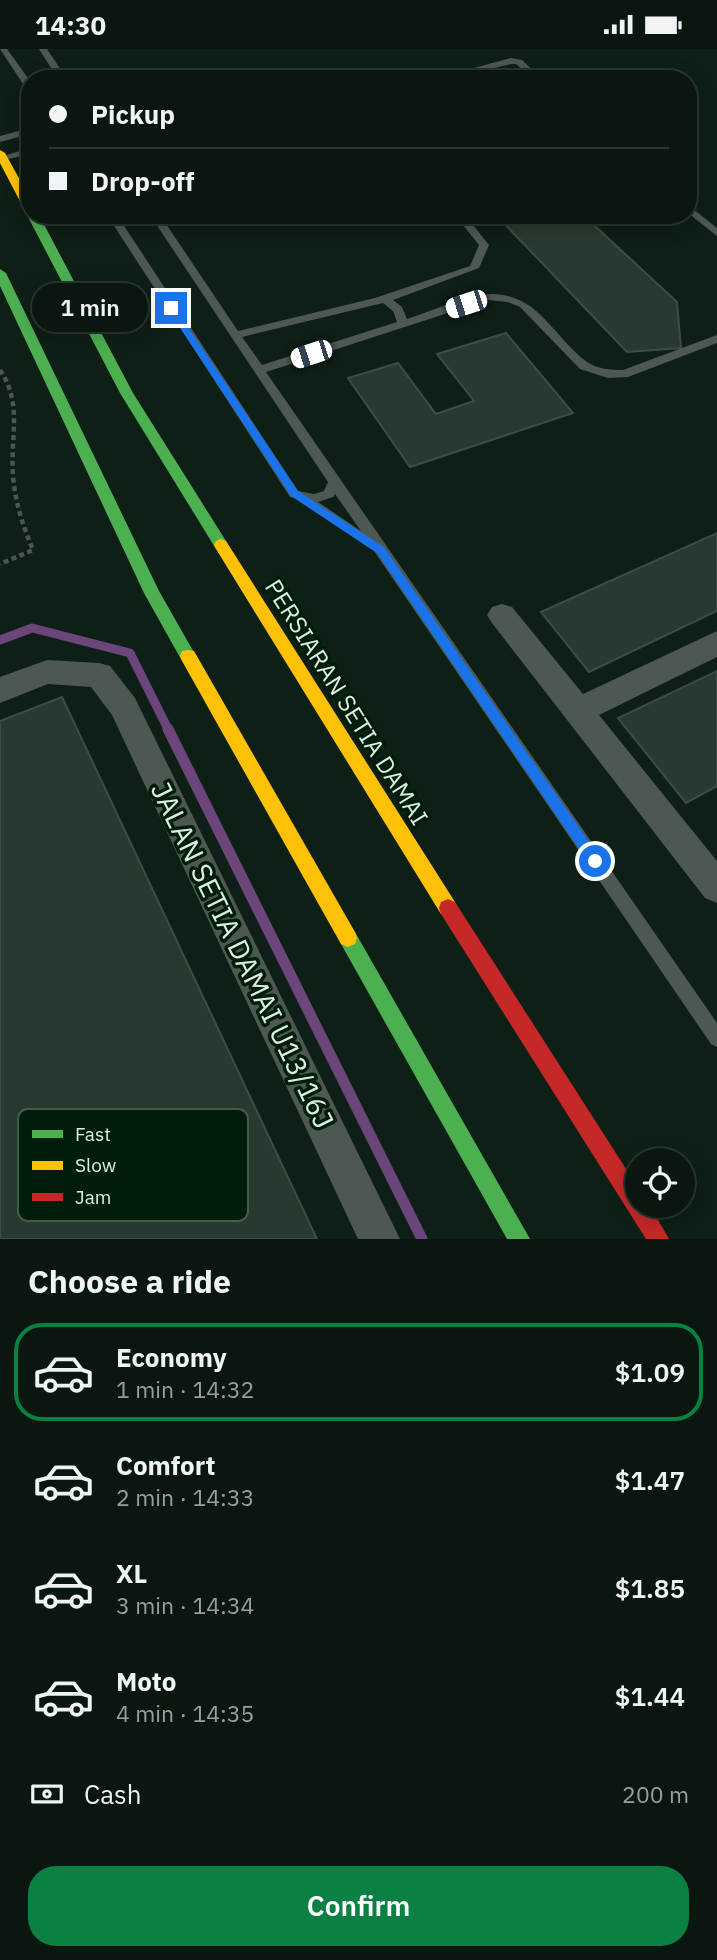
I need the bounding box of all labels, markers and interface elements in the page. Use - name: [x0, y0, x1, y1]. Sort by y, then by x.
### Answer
- text: 14:30: [35, 8, 106, 42]
- text: Pickup: [91, 97, 175, 131]
- text: Drop-off: [91, 164, 194, 198]
- callout: 1 min: [31, 283, 146, 333]
- car: [443, 288, 490, 320]
- text: 1 min: [60, 292, 120, 322]
- route end: [155, 292, 187, 324]
- car: [288, 338, 335, 370]
- street label: PERSIARAN SETIA DAMAI: [258, 573, 436, 831]
- street label: JALAN SETIA DAMAI U13/16J: [143, 776, 343, 1134]
- route start: [579, 845, 611, 877]
- legend: [18, 1109, 248, 1221]
- text: Fast: [75, 1122, 111, 1146]
- map controls: [625, 1148, 695, 1218]
- button: locate: [625, 1148, 695, 1218]
- text: Slow: [75, 1153, 116, 1177]
- text: Jam: [75, 1185, 111, 1209]
- text: Choose a ride: [28, 1260, 231, 1302]
- text: Economy: [116, 1340, 227, 1374]
- icon: car: [32, 1341, 95, 1404]
- text: $1.09: [615, 1355, 685, 1389]
- text: 1 min · 14:32: [116, 1374, 254, 1404]
- text: Comfort: [116, 1448, 215, 1482]
- icon: car: [32, 1449, 95, 1512]
- text: $1.47: [615, 1463, 685, 1497]
- text: 2 min · 14:33: [116, 1482, 254, 1512]
- text: XL: [116, 1556, 147, 1590]
- icon: car: [32, 1557, 95, 1620]
- text: $1.85: [615, 1571, 685, 1605]
- text: 3 min · 14:34: [116, 1590, 254, 1620]
- text: Moto: [116, 1664, 176, 1698]
- icon: car: [32, 1665, 95, 1728]
- text: $1.44: [615, 1679, 685, 1713]
- text: 4 min · 14:35: [116, 1698, 254, 1728]
- icon: cash: [28, 1775, 66, 1813]
- text: Cash: [84, 1777, 141, 1811]
- text: 200 m: [622, 1779, 689, 1809]
- button: Confirm: [28, 1866, 689, 1946]

